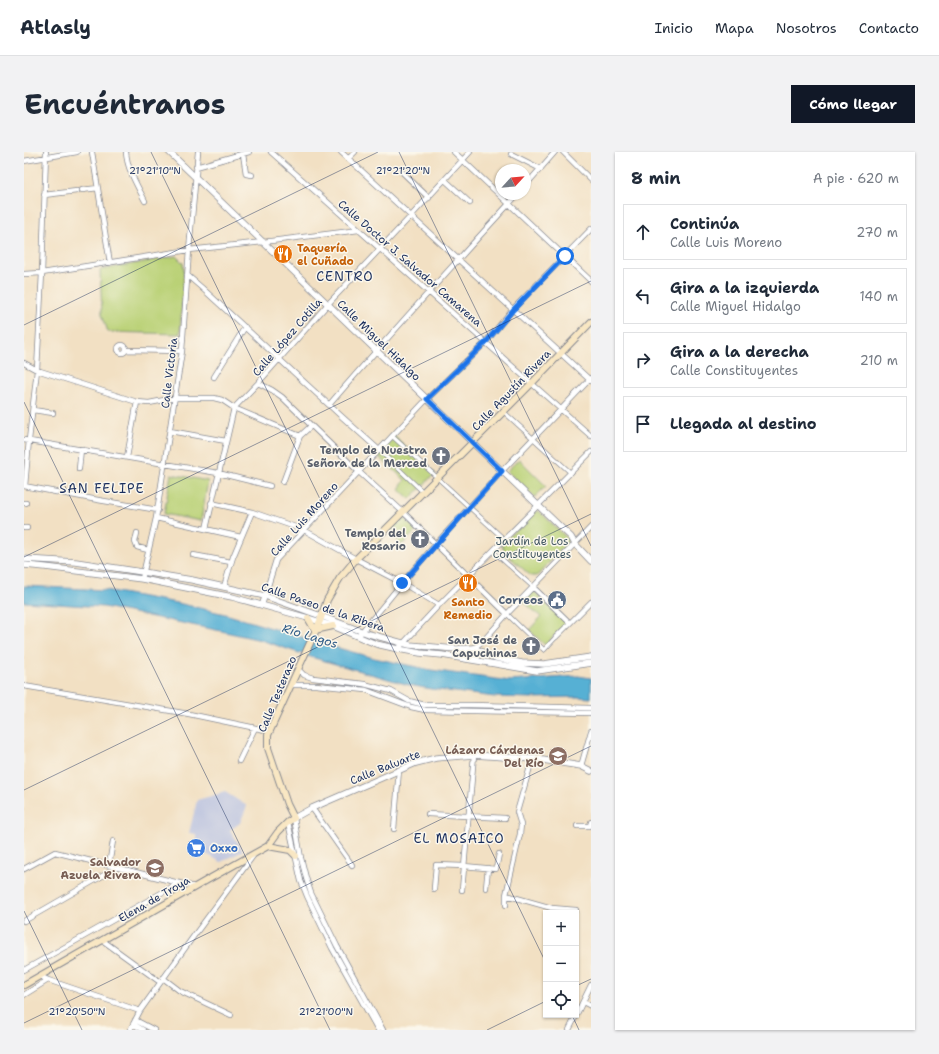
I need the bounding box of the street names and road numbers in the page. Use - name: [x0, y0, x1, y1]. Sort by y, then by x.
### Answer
- street label: Calle Doctor J. Salvador Camarena: [335, 197, 485, 330]
- street label: Calle López Cotilla: [249, 295, 326, 380]
- street label: Calle Miguel Hidalgo: [334, 297, 424, 384]
- street label: Calle Victoria: [158, 337, 181, 409]
- street label: Calle Agustín Rivera: [469, 346, 554, 434]
- street label: Calle Luis Moreno: [267, 479, 342, 560]
- street label: Calle Paseo de la Ribera: [259, 579, 387, 636]
- street label: Calle Testerazo: [255, 654, 300, 735]
- street label: Calle Baluarte: [348, 747, 423, 788]
- street label: Elena de Troya: [116, 873, 193, 926]

